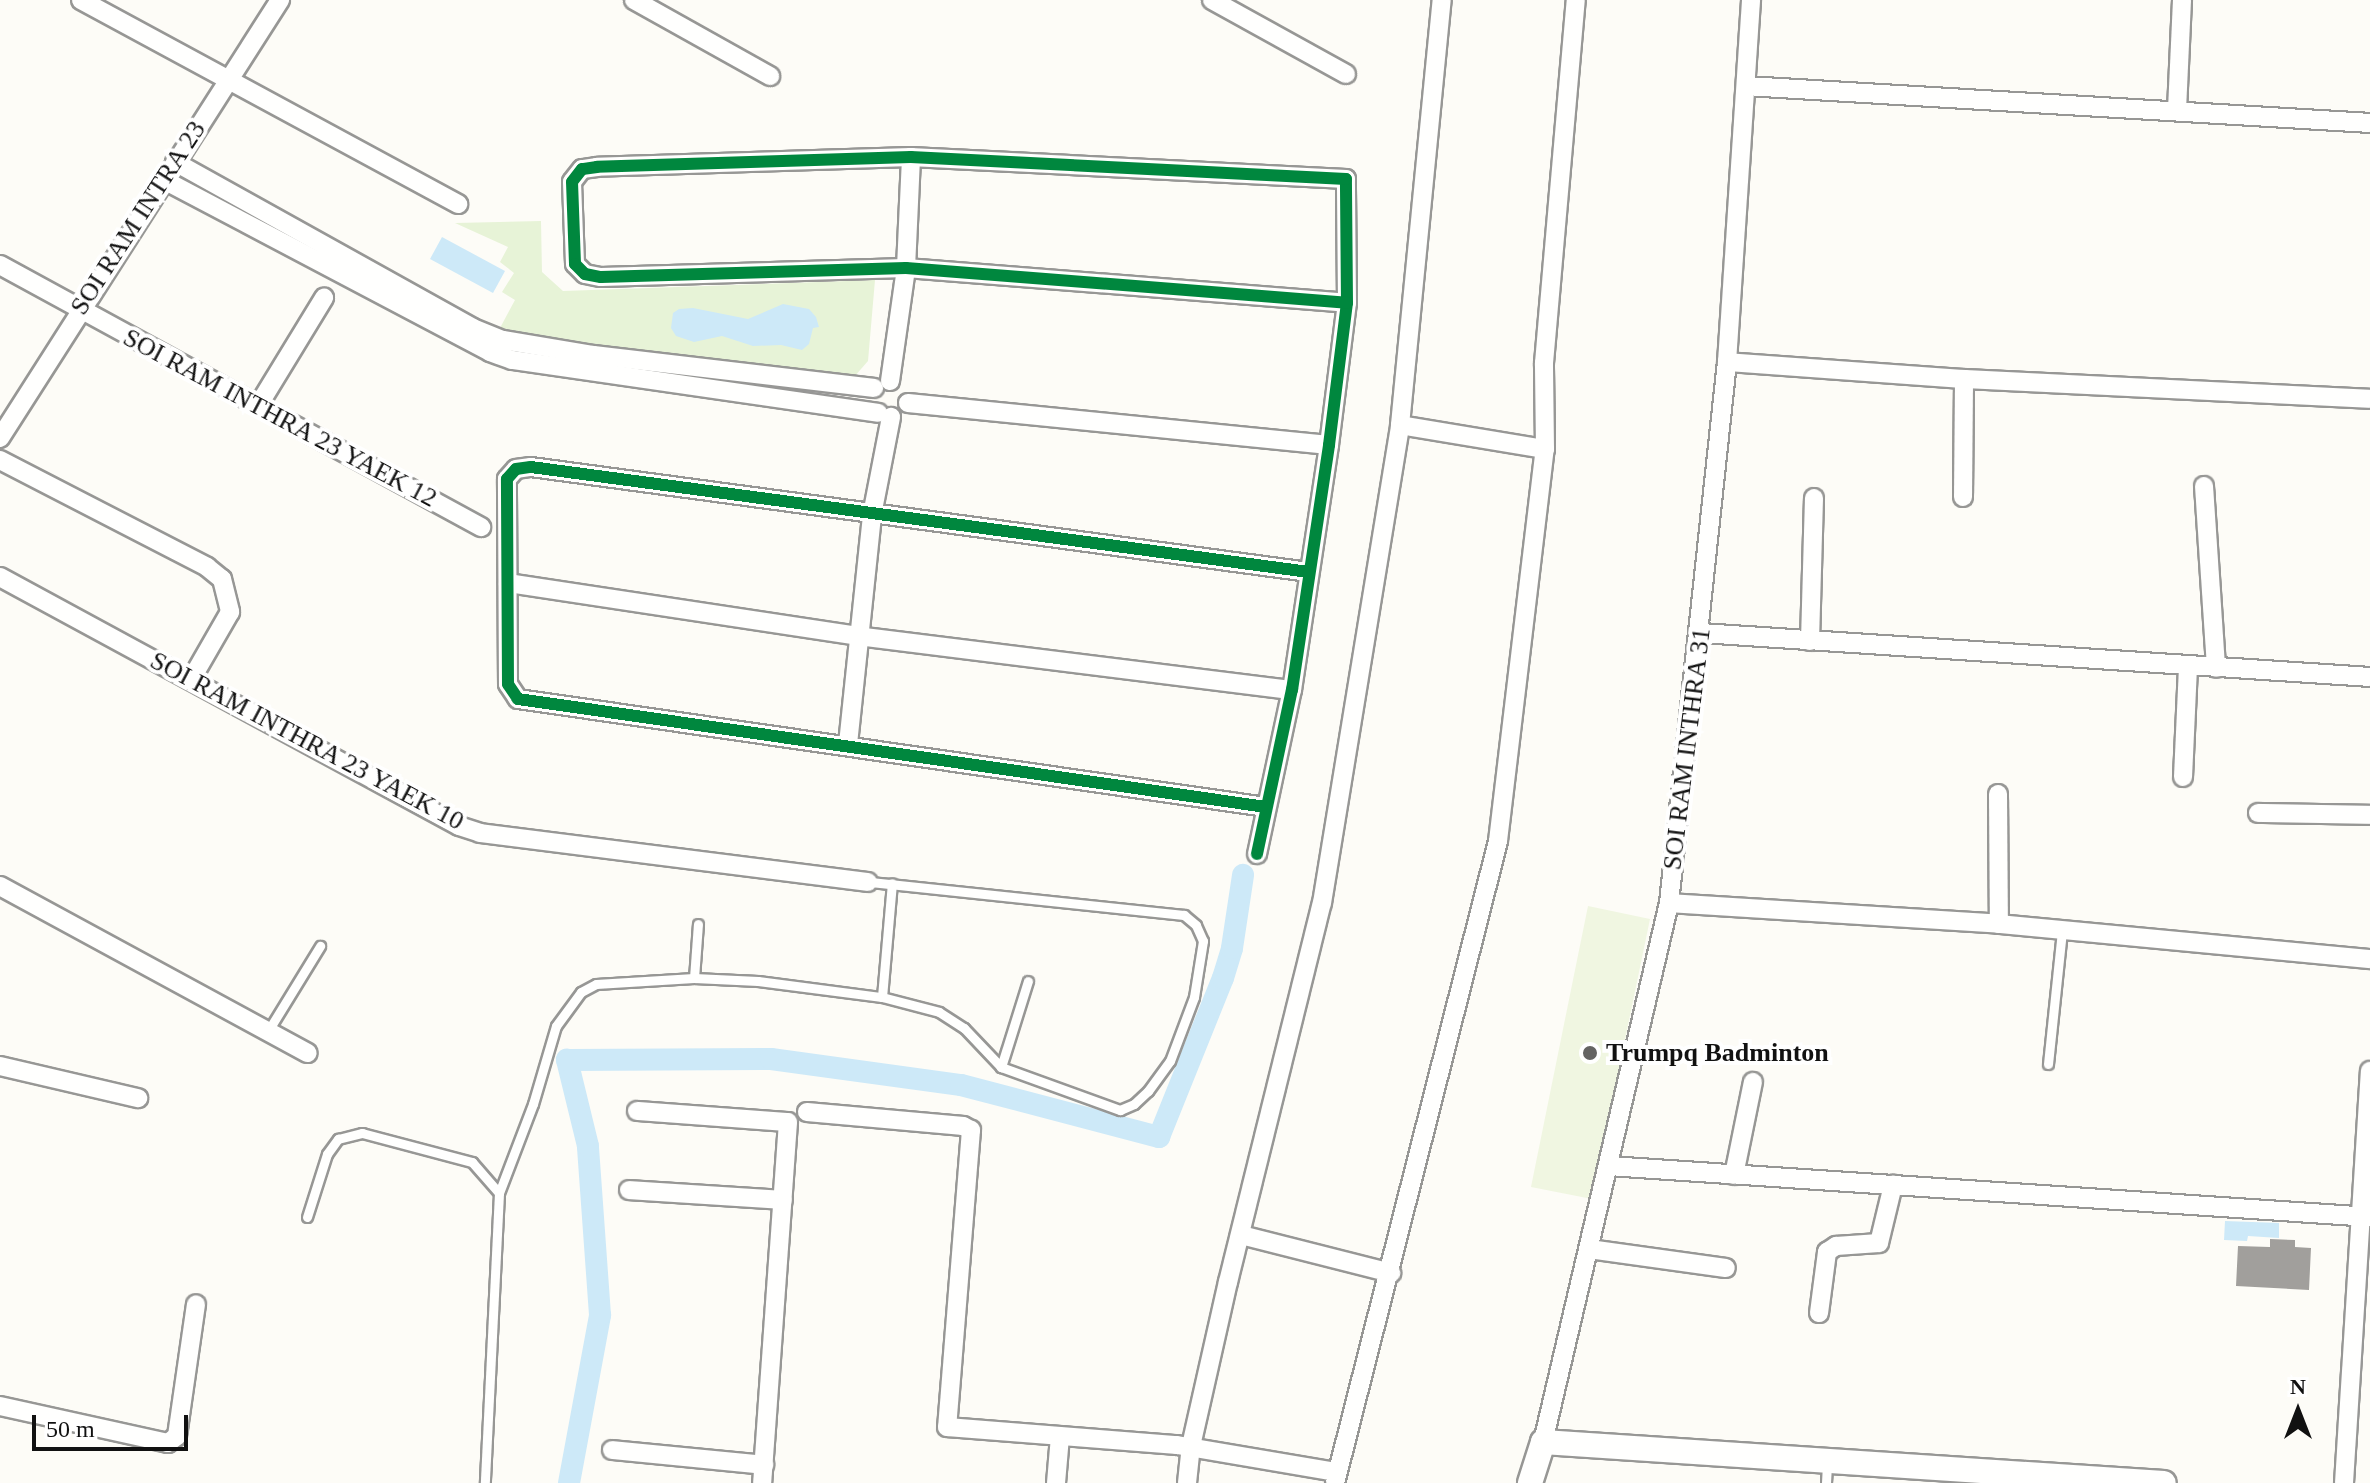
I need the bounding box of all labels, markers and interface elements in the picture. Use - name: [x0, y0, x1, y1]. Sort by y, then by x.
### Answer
- street label: SOI RAM INTRA 23: [63, 115, 213, 321]
- street label: SOI RAM INTHRA 23 YAEK 12: [119, 322, 441, 514]
- street label: SOI RAM INTHRA 31: [1657, 626, 1717, 872]
- street label: SOI RAM INTHRA 23 YAEK 10: [146, 645, 468, 837]
- place label: Trumpq Badminton: [1606, 1037, 1858, 1069]
- marker: Trumpq Badminton: [1581, 1044, 1599, 1062]
- north arrow: [2258, 1371, 2338, 1451]
- text: N: [2290, 1374, 2306, 1399]
- scale bar: [36, 1399, 192, 1449]
- text: 50 m: [46, 1416, 95, 1442]

